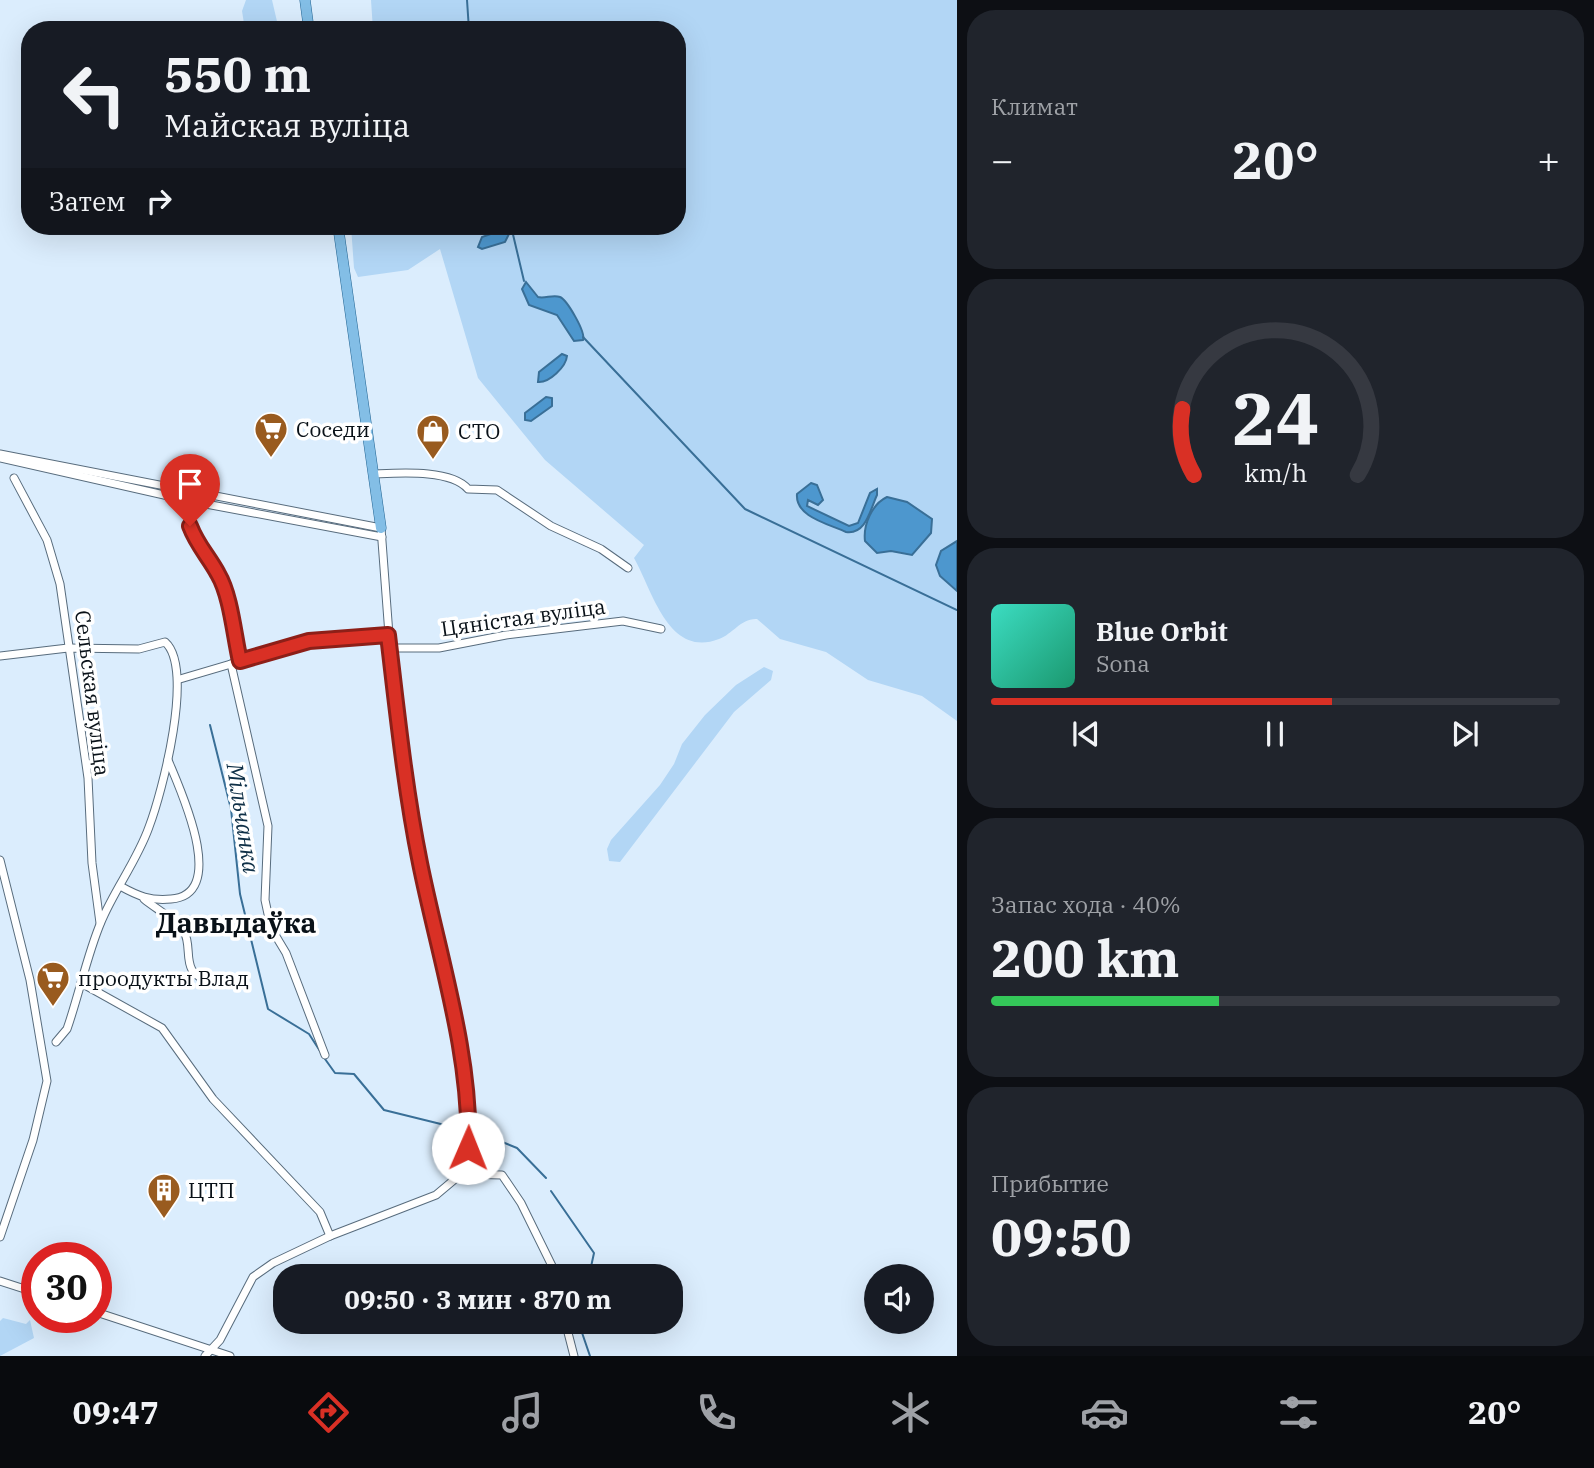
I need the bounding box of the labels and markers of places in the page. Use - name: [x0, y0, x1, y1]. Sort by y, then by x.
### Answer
- supermarket icon: Соседи: [252, 410, 290, 459]
- shop icon: СТО: [414, 412, 452, 461]
- place label: Соседи: [296, 415, 370, 443]
- place label: СТО: [458, 417, 500, 445]
- pin: [160, 454, 220, 526]
- supermarket icon: проодукты Влад: [34, 959, 72, 1008]
- place label: проодукты Влад: [78, 964, 249, 992]
- building icon: ЦТП: [145, 1171, 183, 1220]
- place label: ЦТП: [188, 1176, 234, 1204]

